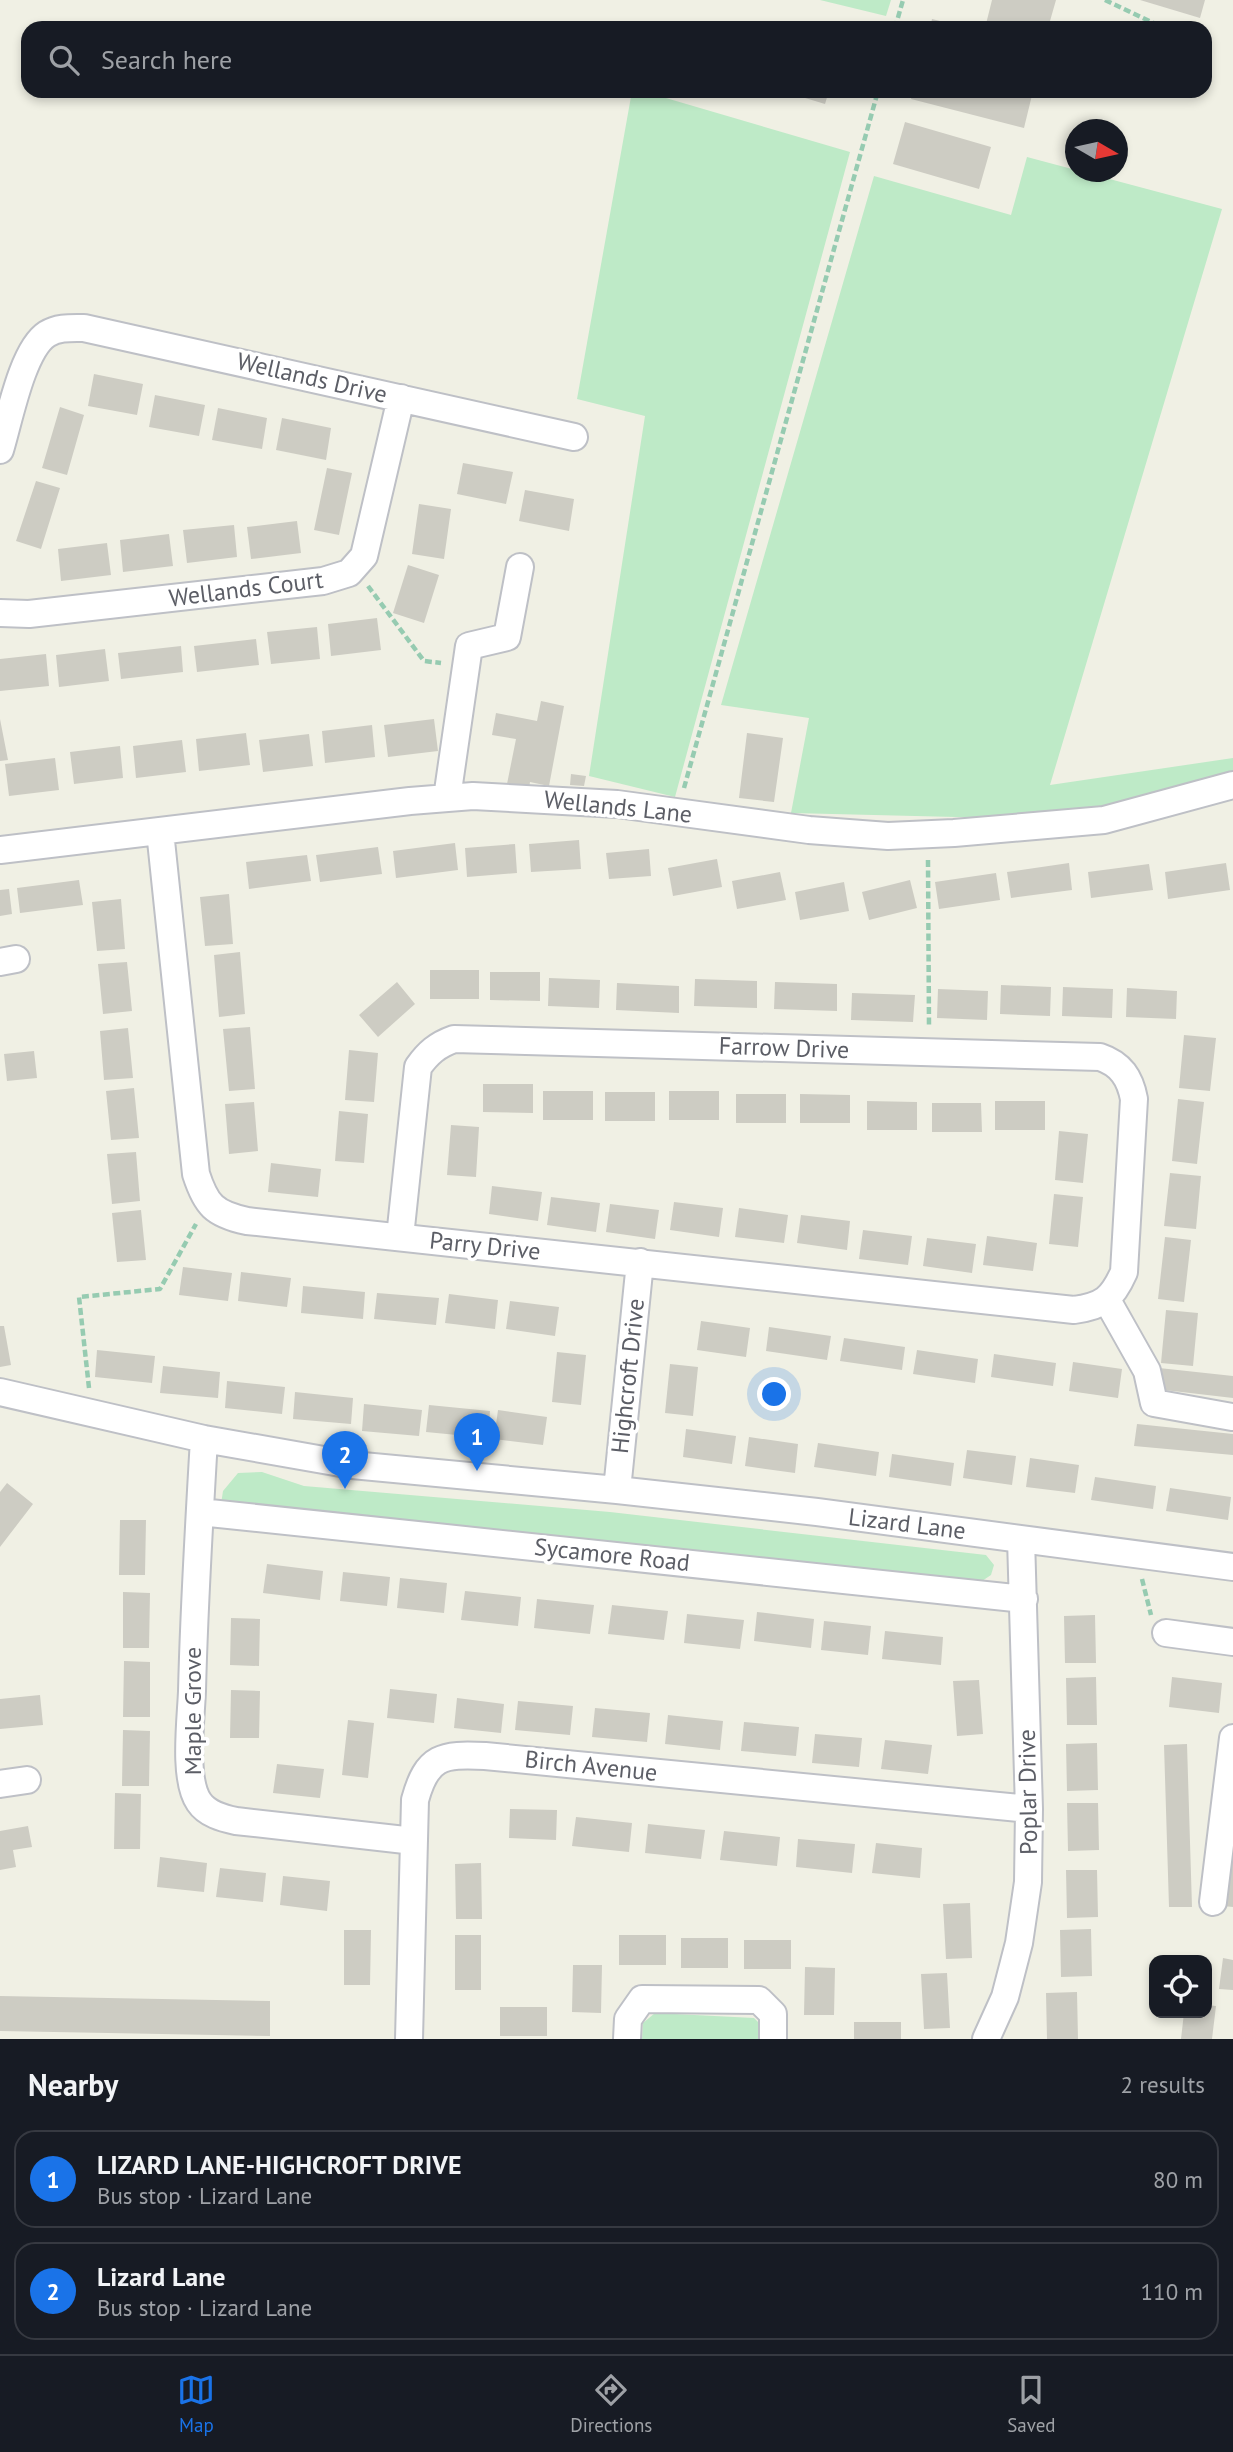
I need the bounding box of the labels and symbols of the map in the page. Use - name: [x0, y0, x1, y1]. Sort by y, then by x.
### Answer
- north arrow: [1065, 119, 1128, 182]
- street label: Wellands Drive: [234, 345, 390, 410]
- street label: Wellands Court: [167, 564, 325, 613]
- street label: Wellands Lane: [542, 783, 694, 830]
- street label: Farrow Drive: [718, 1030, 850, 1065]
- street label: Parry Drive: [428, 1224, 542, 1267]
- street label: Highcroft Drive: [604, 1297, 651, 1455]
- your location: [757, 1377, 791, 1411]
- pin: 1: [454, 1413, 500, 1471]
- pin: 2: [322, 1431, 368, 1489]
- street label: Lizard Lane: [847, 1501, 968, 1546]
- street label: Sycamore Road: [533, 1531, 691, 1578]
- street label: Maple Grove: [177, 1647, 208, 1775]
- street label: Poplar Drive: [1011, 1729, 1044, 1855]
- street label: Birch Avenue: [523, 1743, 659, 1788]

